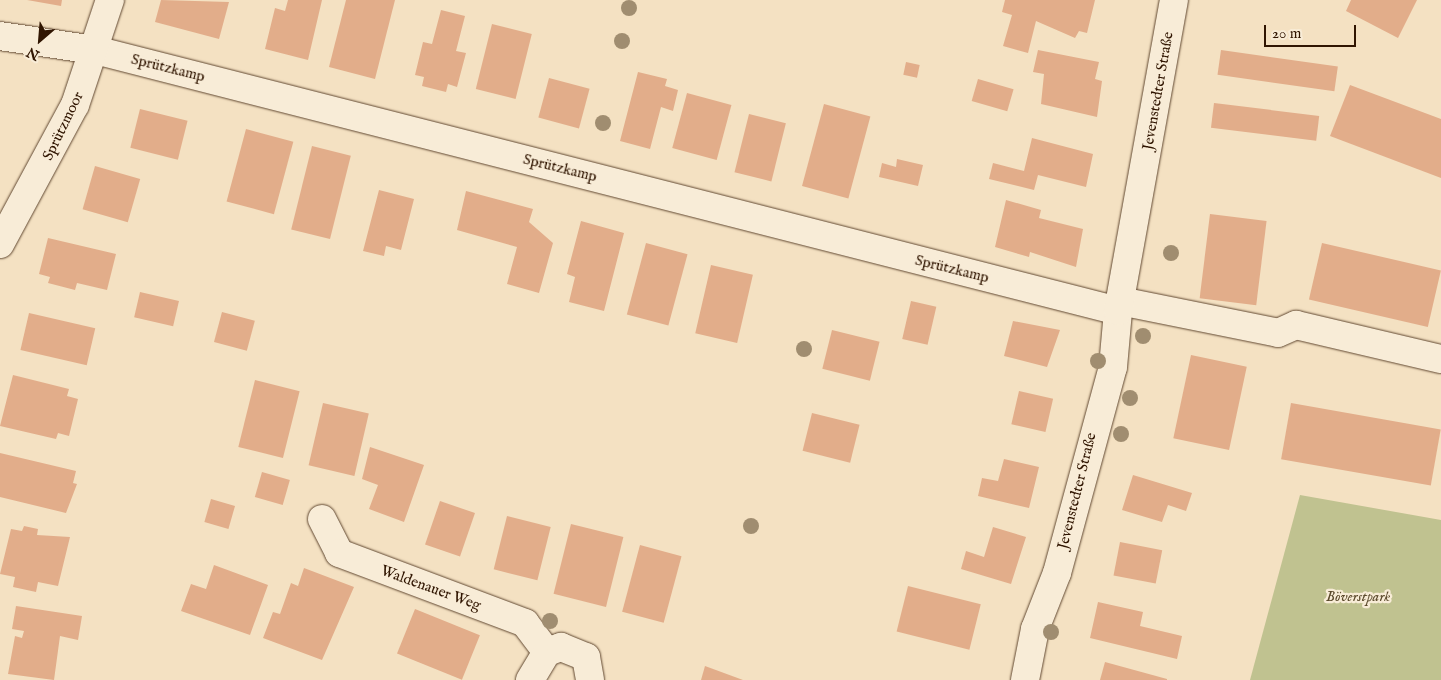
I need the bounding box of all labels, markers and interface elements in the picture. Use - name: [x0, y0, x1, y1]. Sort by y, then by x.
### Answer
- north arrow: [15, 15, 65, 65]
- scale bar: [1266, 15, 1358, 47]
- text: 20 m: [1272, 24, 1301, 43]
- street label: Jevenstedter Straße: [1139, 31, 1177, 151]
- text: N: [24, 43, 43, 64]
- street label: Sprützkamp: [129, 50, 207, 86]
- street label: Sprützmoor: [39, 89, 87, 163]
- street label: Sprützkamp: [521, 150, 599, 186]
- street label: Sprützkamp: [913, 251, 991, 287]
- street label: Jevenstedter Straße: [1054, 431, 1100, 551]
- street label: Waldenauer Weg: [378, 562, 484, 614]
- park label: Böverstpark: [1326, 588, 1390, 606]

